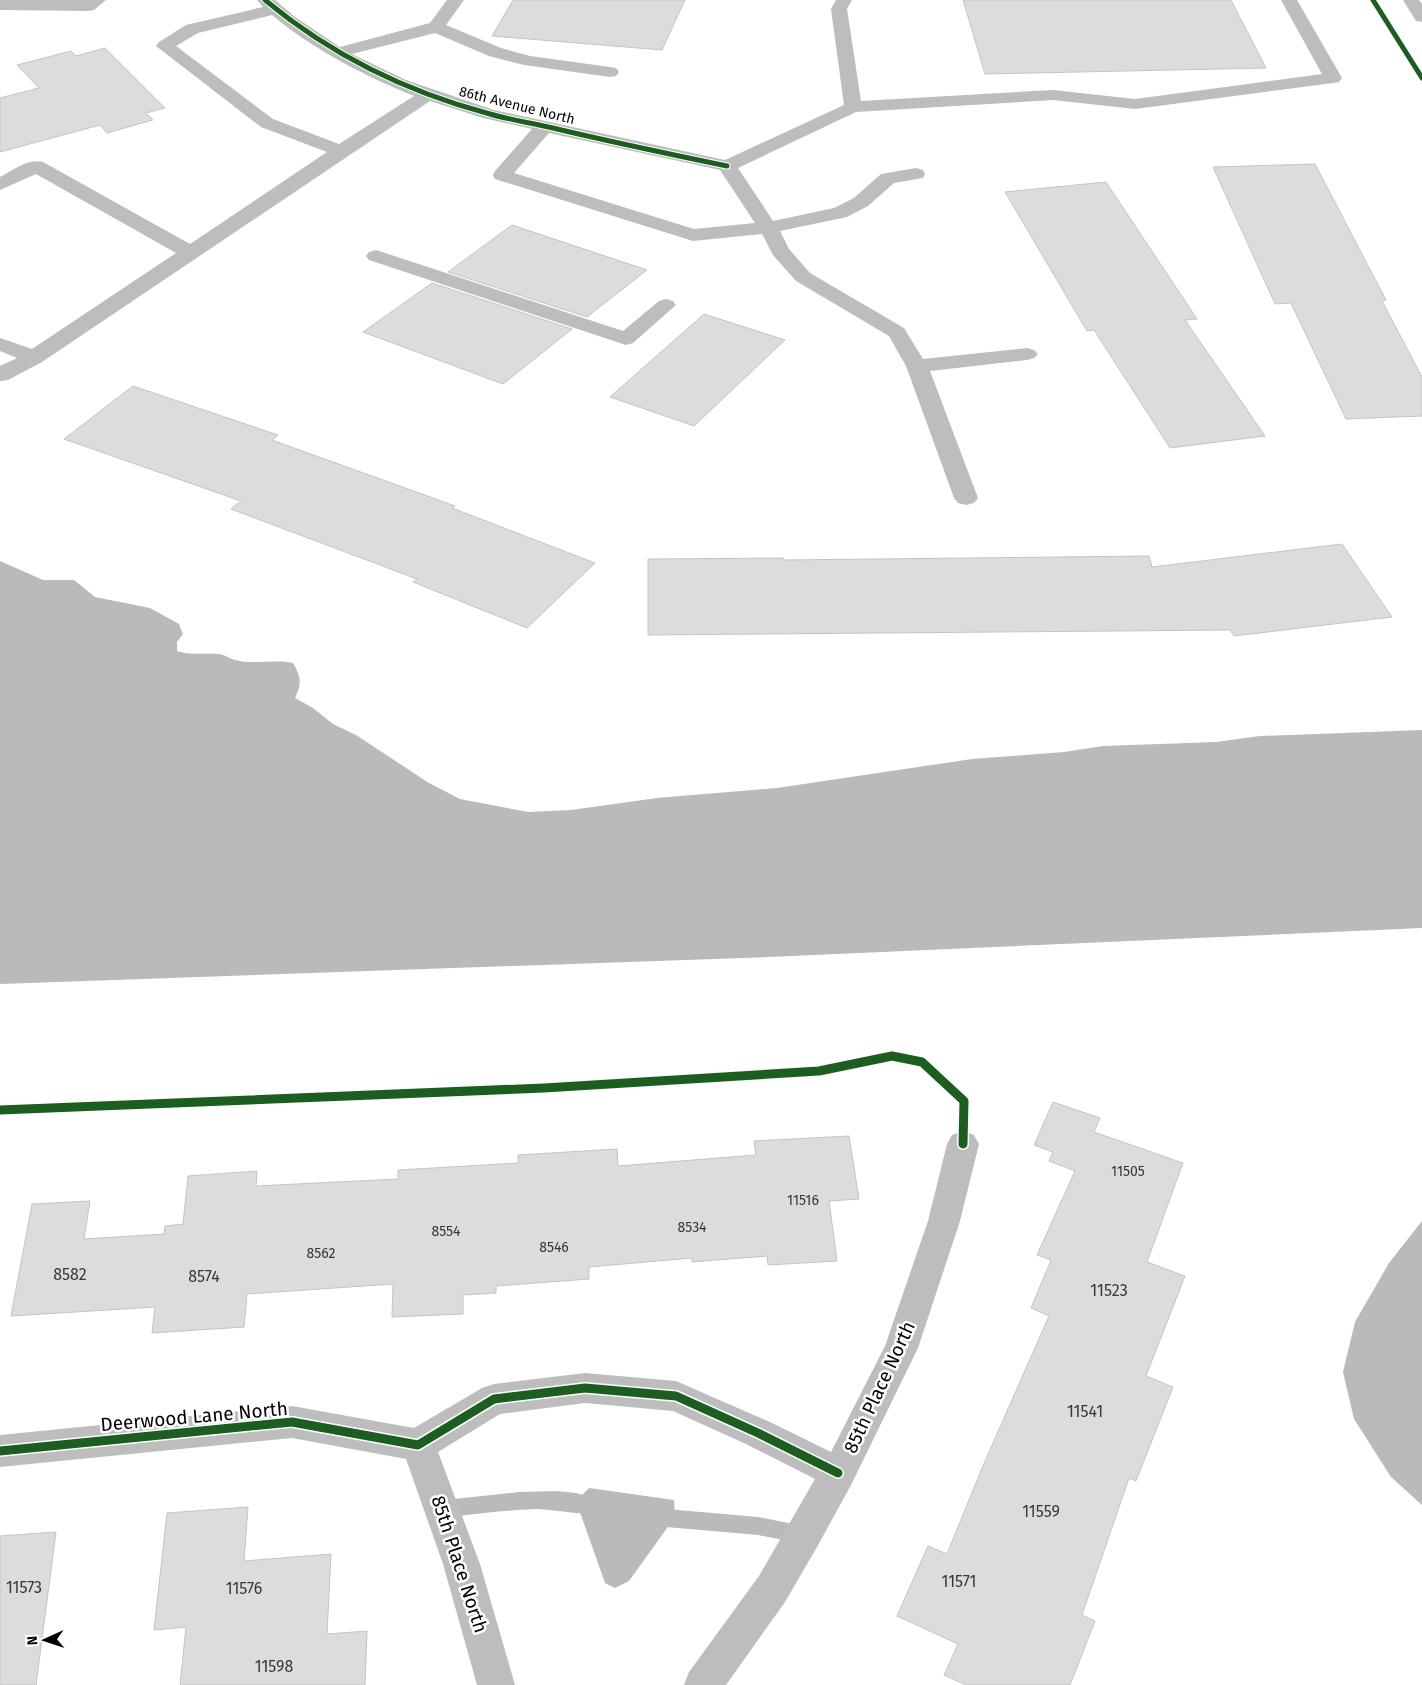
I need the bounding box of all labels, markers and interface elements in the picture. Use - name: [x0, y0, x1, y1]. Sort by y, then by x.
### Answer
- street label: 86th Avenue North: [457, 83, 577, 128]
- house number: 11505: [1111, 1163, 1145, 1180]
- house number: 11516: [787, 1192, 819, 1209]
- house number: 8534: [678, 1219, 707, 1236]
- house number: 8554: [431, 1223, 461, 1240]
- house number: 8546: [539, 1239, 569, 1256]
- house number: 8562: [307, 1245, 336, 1262]
- house number: 8582: [53, 1265, 87, 1284]
- house number: 8574: [188, 1267, 220, 1286]
- house number: 11523: [1090, 1281, 1128, 1300]
- street label: 85th Place North: [839, 1318, 920, 1457]
- street label: Deerwood Lane North: [99, 1397, 289, 1436]
- house number: 11541: [1067, 1402, 1103, 1421]
- street label: 85th Place North: [426, 1493, 493, 1636]
- house number: 11559: [1022, 1502, 1060, 1521]
- house number: 11571: [941, 1572, 977, 1591]
- house number: 11573: [6, 1578, 42, 1597]
- house number: 11576: [226, 1579, 262, 1598]
- north arrow: [20, 1615, 70, 1665]
- text: N: [24, 1636, 41, 1646]
- house number: 11598: [255, 1657, 293, 1676]

